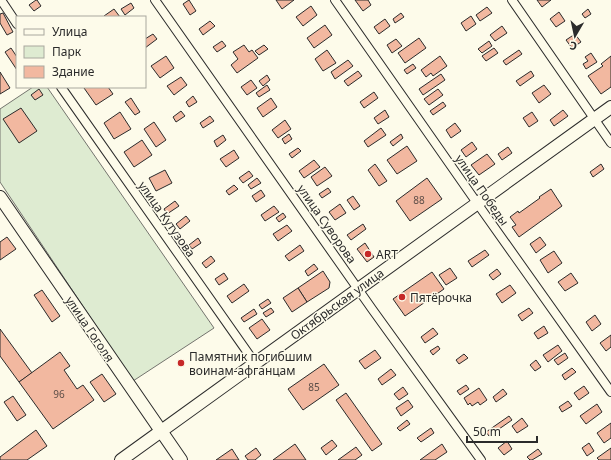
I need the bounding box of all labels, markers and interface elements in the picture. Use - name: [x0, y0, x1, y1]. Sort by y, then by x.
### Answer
- legend: [16, 16, 146, 88]
- north arrow: [555, 16, 595, 56]
- text: Улица: [52, 23, 87, 40]
- text: С: [569, 38, 578, 54]
- text: Парк: [52, 43, 82, 60]
- text: Здание: [52, 63, 95, 80]
- street label: улица Победы: [451, 151, 513, 229]
- street label: улица Кутузова: [135, 178, 199, 260]
- street label: улица Суворова: [293, 181, 361, 267]
- house number: 88: [413, 193, 425, 207]
- place label: ART: [376, 246, 398, 263]
- marker: ART: [363, 249, 373, 259]
- street label: Октябрьская улица: [287, 264, 387, 344]
- place label: Пятёрочка: [410, 289, 472, 306]
- marker: Пятёрочка: [397, 292, 407, 302]
- street label: улица Гоголя: [62, 293, 118, 365]
- place label: Памятник погибшим воинам-афганцам: [189, 348, 312, 379]
- marker: Памятник погибшим воинам-афганцам: [176, 358, 186, 368]
- house number: 85: [308, 380, 320, 394]
- house number: 96: [53, 387, 65, 401]
- scale bar: [467, 418, 537, 444]
- text: 50 m: [473, 423, 501, 440]

